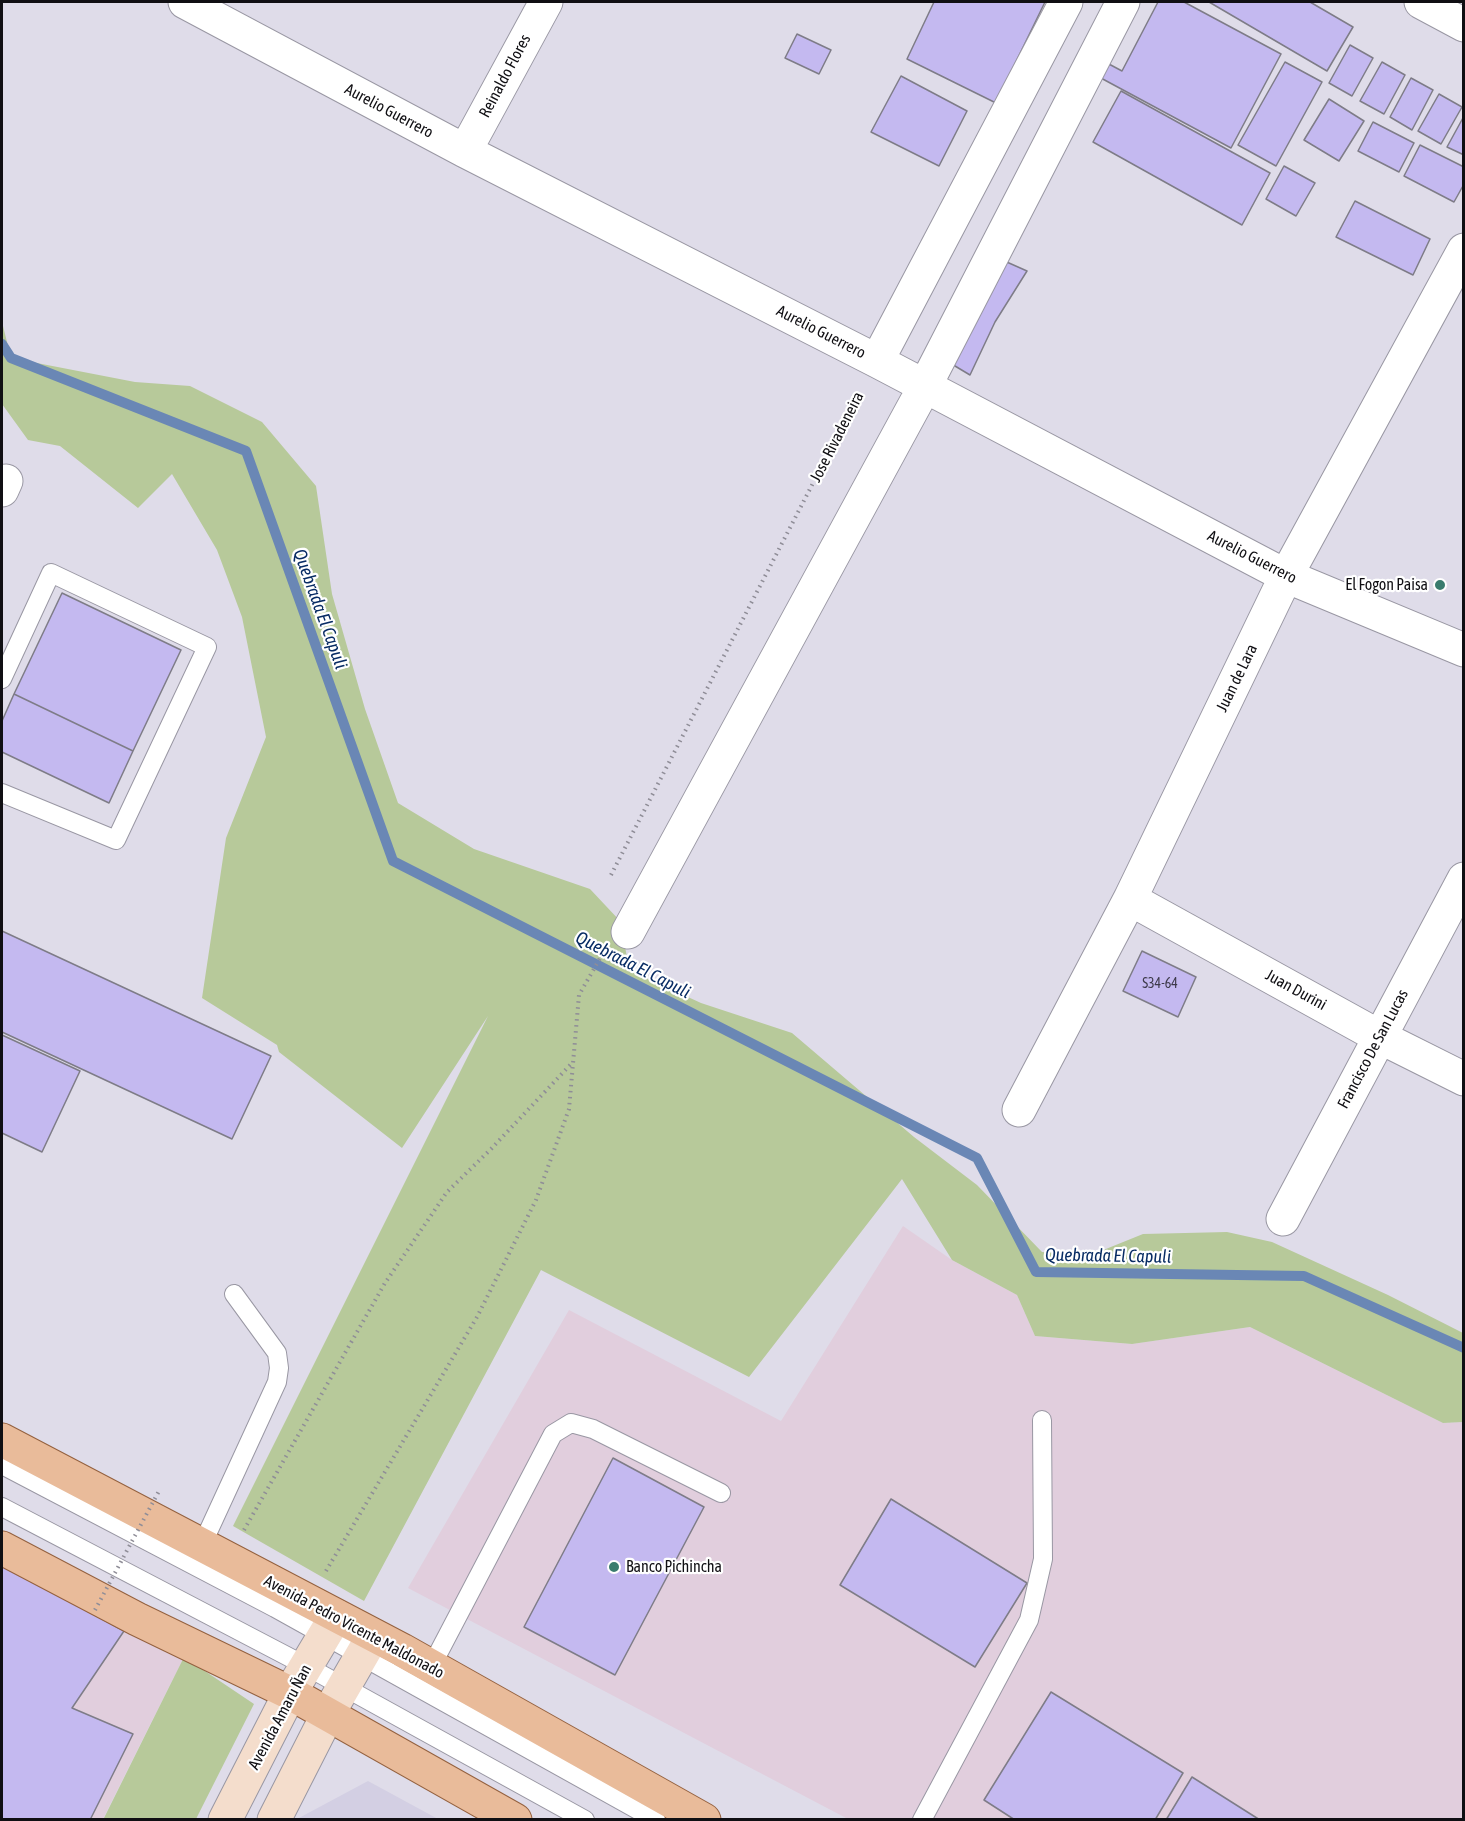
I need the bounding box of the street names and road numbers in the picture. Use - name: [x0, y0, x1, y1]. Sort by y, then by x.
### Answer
- street label: Reinaldo Flores: [475, 31, 535, 121]
- street label: Aurelio Guerrero: [341, 80, 437, 142]
- street label: Aurelio Guerrero: [773, 301, 869, 363]
- street label: Jose Rivadeneira: [806, 389, 868, 485]
- street label: Aurelio Guerrero: [1204, 526, 1300, 588]
- street label: Juan de Lara: [1212, 641, 1262, 715]
- street label: Juan Durini: [1262, 965, 1330, 1015]
- street label: Francisco De San Lucas: [1334, 986, 1412, 1112]
- street label: Avenida Pedro Vicente Maldonado: [261, 1571, 447, 1683]
- street label: Avenida Amaru Ñan: [244, 1661, 316, 1773]

